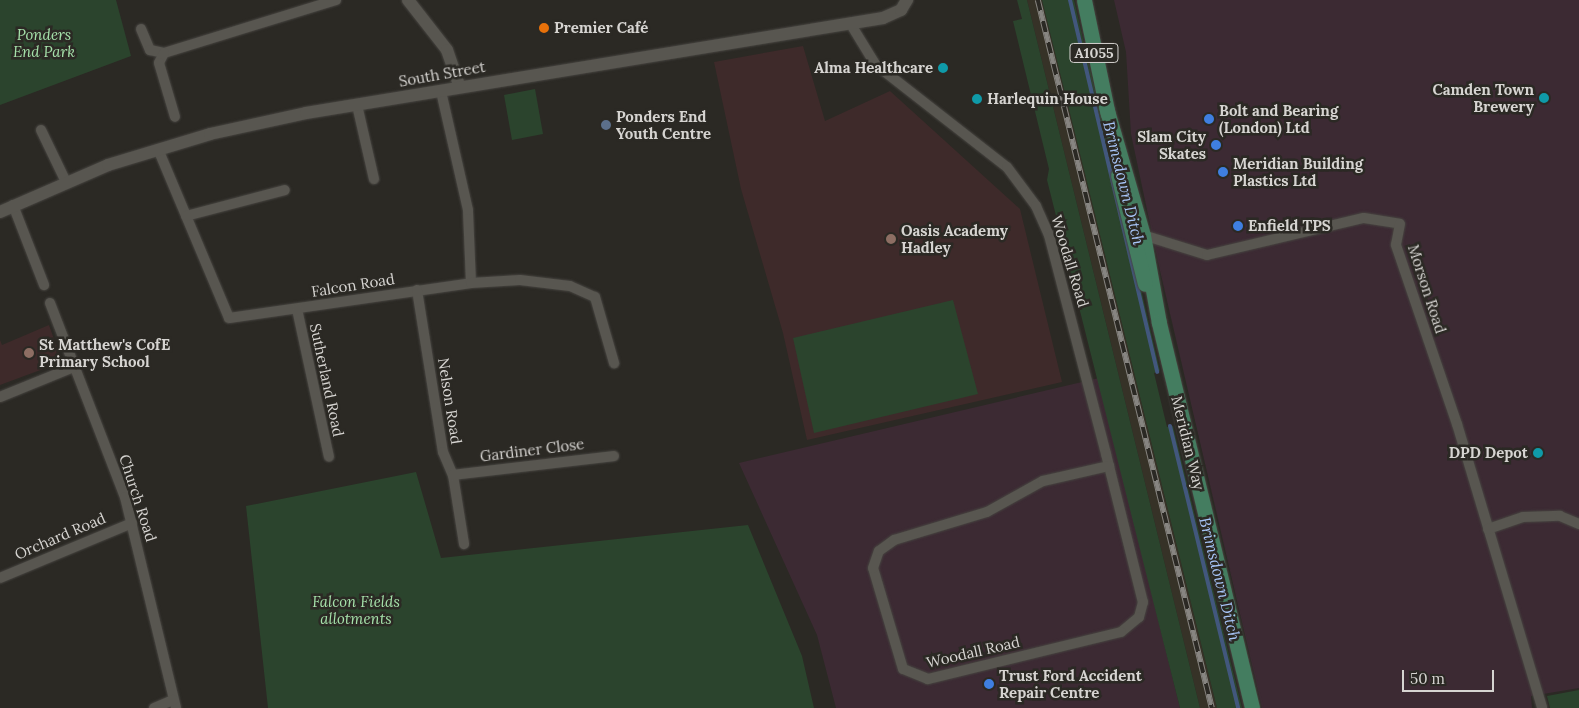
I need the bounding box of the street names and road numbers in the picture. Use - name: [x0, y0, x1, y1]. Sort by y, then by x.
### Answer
- road number: A1055: [1069, 42, 1119, 64]
- street label: South Street: [397, 58, 487, 90]
- street label: Woodall Road: [1047, 213, 1093, 309]
- street label: Morson Road: [1404, 242, 1450, 336]
- street label: Falcon Road: [310, 270, 396, 300]
- street label: Sutherland Road: [306, 322, 348, 438]
- street label: Nelson Road: [434, 357, 466, 445]
- street label: Meridian Way: [1168, 394, 1208, 492]
- street label: Gardiner Close: [479, 435, 585, 465]
- street label: Church Road: [115, 452, 161, 544]
- street label: Orchard Road: [12, 509, 108, 563]
- street label: Woodall Road: [924, 632, 1022, 672]

